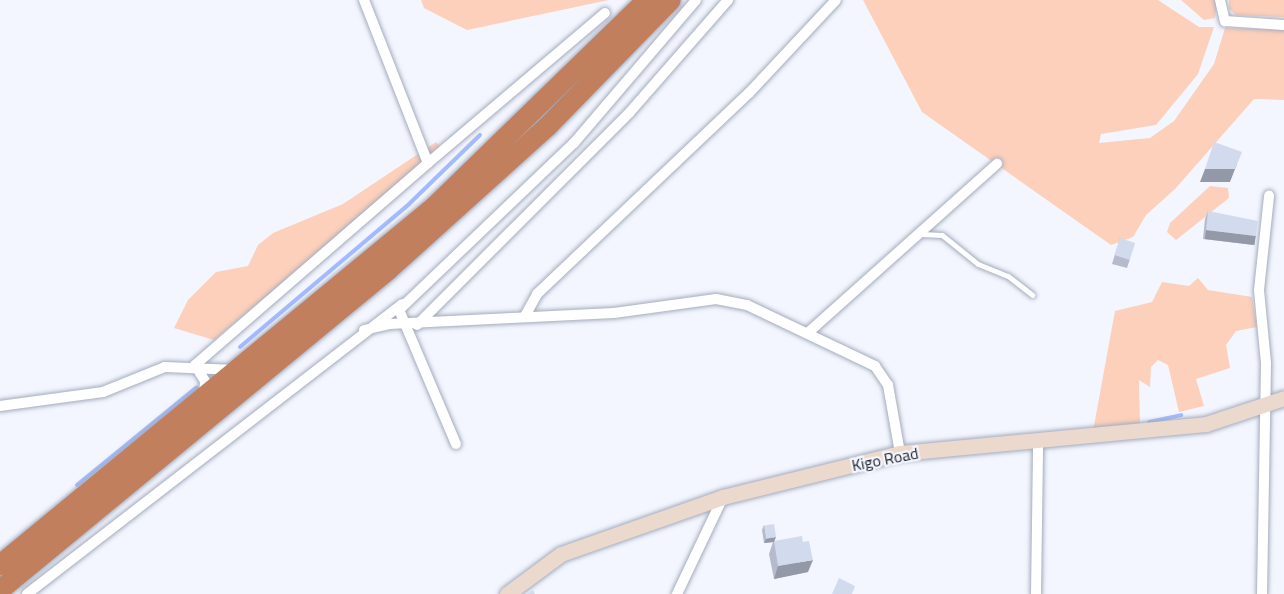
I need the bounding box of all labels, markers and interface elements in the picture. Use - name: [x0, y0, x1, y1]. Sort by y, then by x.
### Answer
- street label: Kigo Road: [850, 443, 920, 475]

